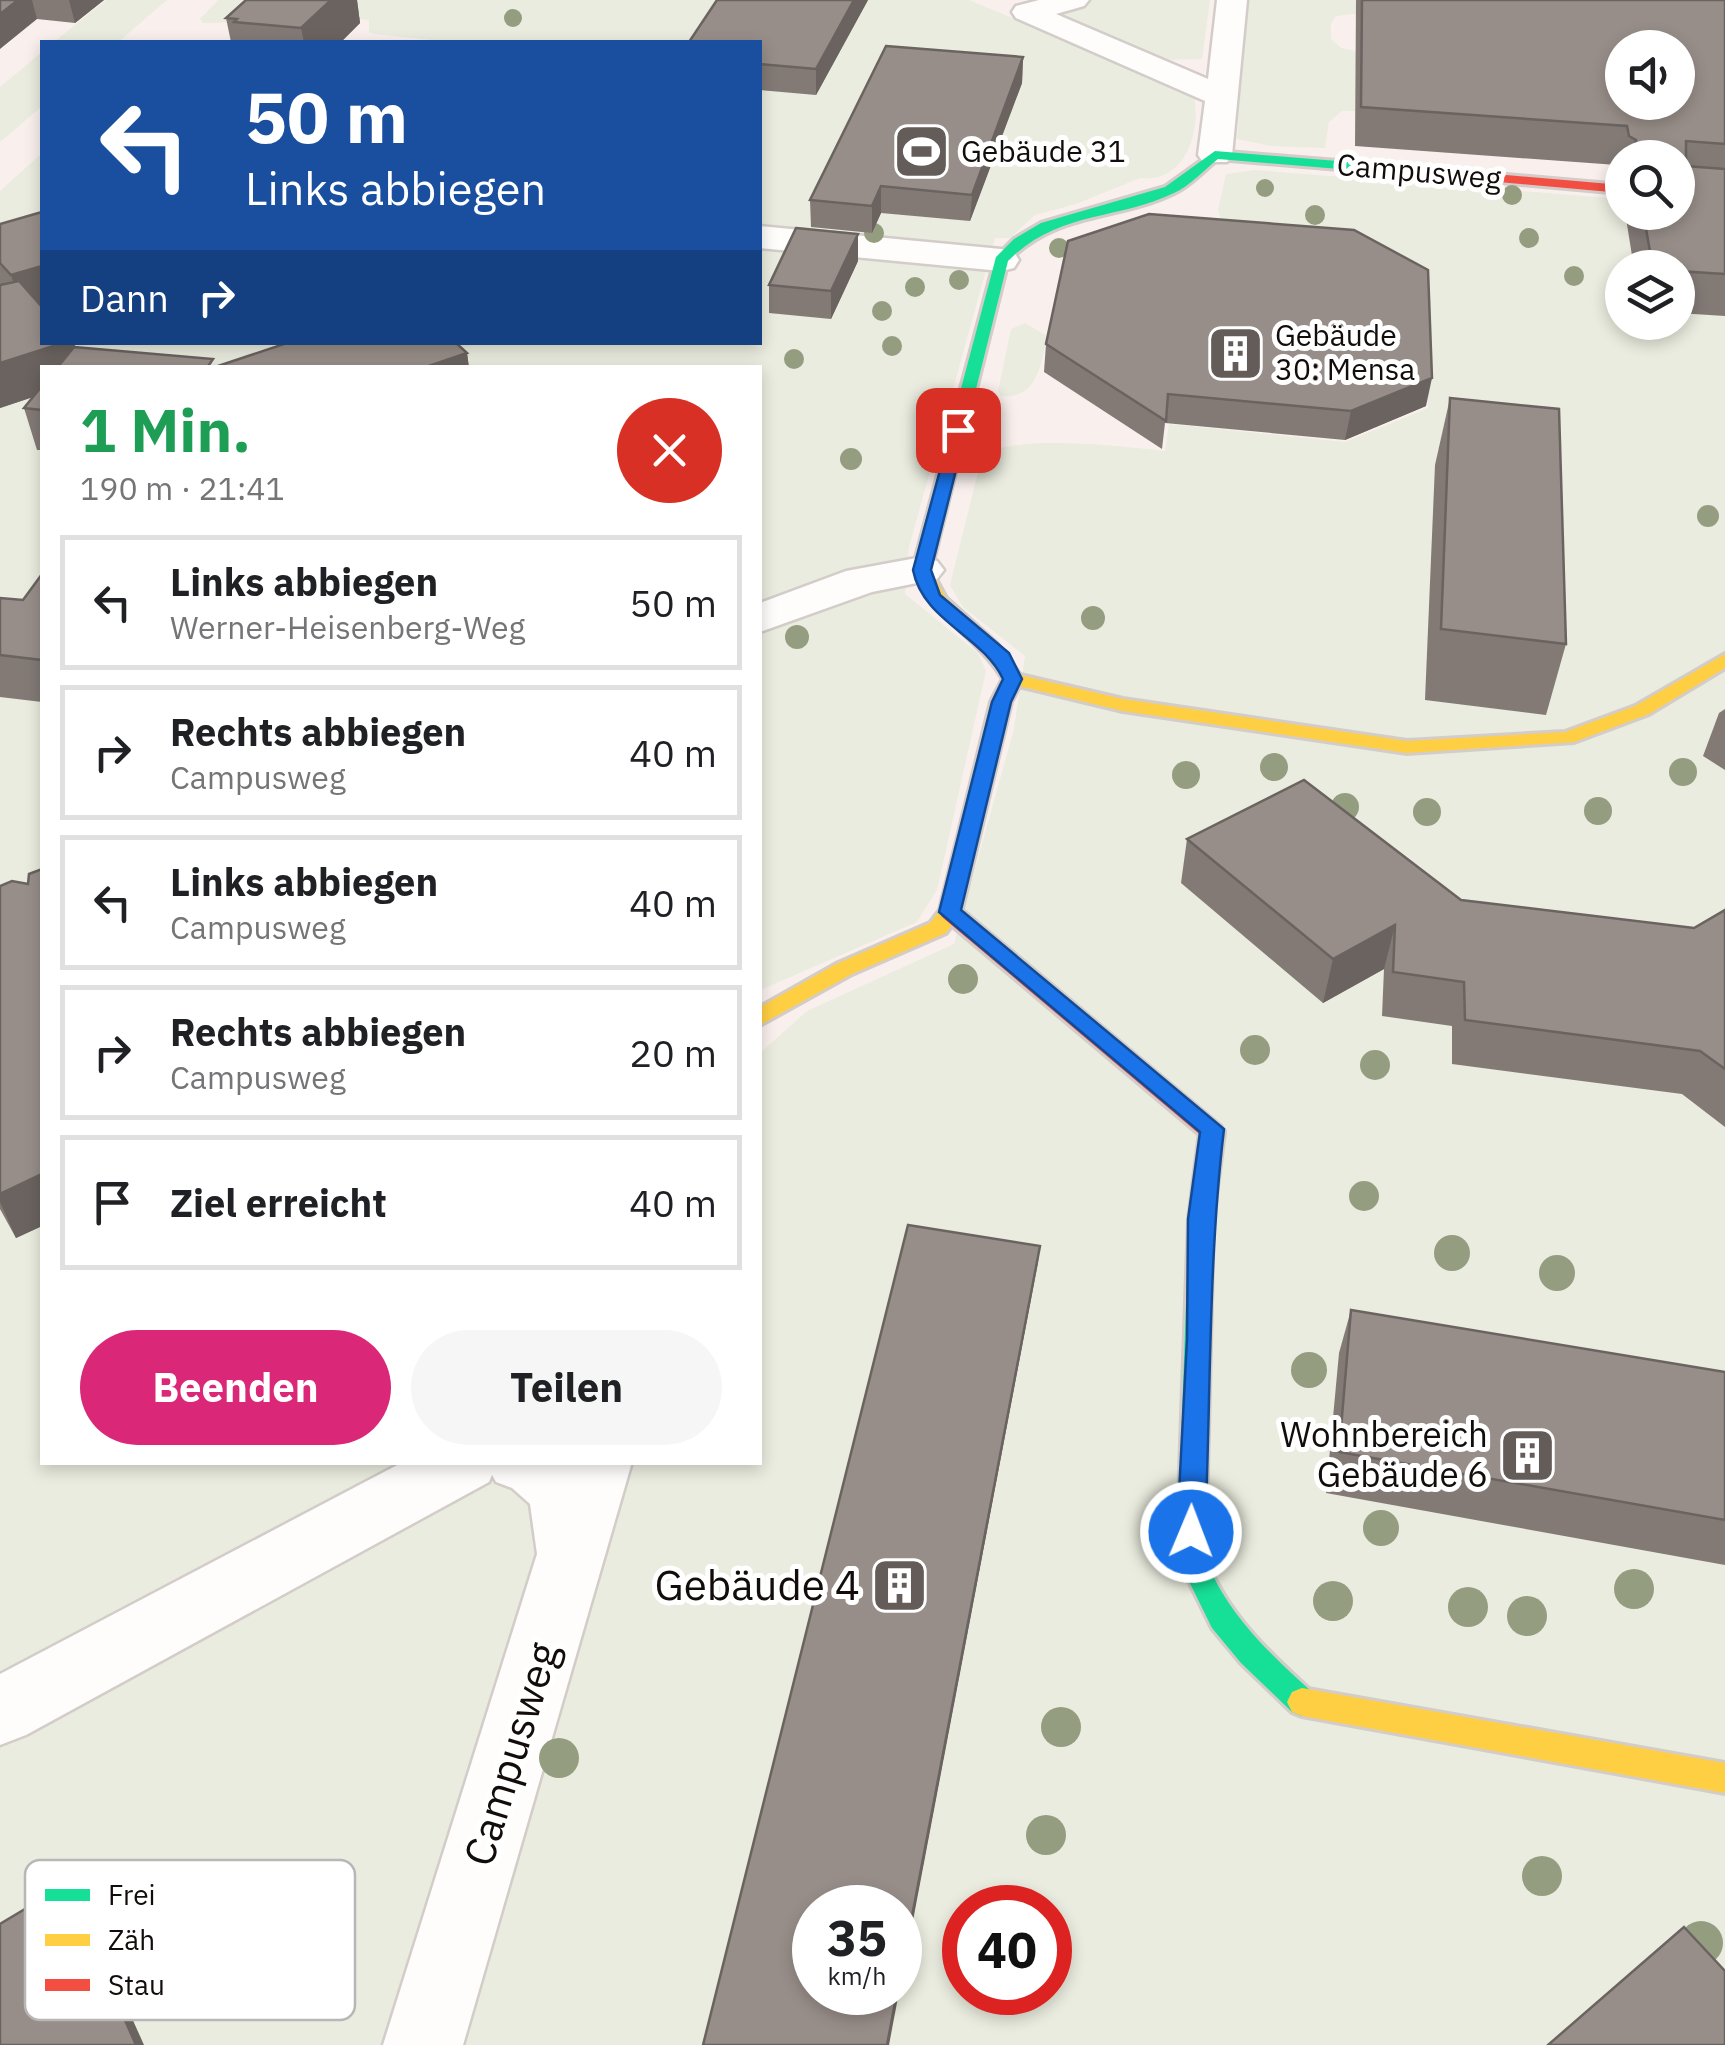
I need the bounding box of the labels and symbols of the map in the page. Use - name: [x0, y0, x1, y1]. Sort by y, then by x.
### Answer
- sports icon: Gebäude 31: [892, 122, 952, 182]
- place label: Gebäude 31: [961, 131, 1126, 170]
- street label: Campusweg: [1335, 144, 1503, 197]
- place label: Gebäude 30: Mensa: [1275, 315, 1415, 388]
- building icon: Gebäude 30: Mensa: [1206, 323, 1266, 383]
- pin: [916, 388, 1001, 473]
- place label: Wohnbereich Gebäude 6: [1280, 1411, 1488, 1497]
- building icon: Wohnbereich Gebäude 6: [1497, 1425, 1557, 1485]
- position arrow: [1139, 1480, 1243, 1584]
- building icon: Gebäude 4: [869, 1555, 929, 1615]
- place label: Gebäude 4: [655, 1557, 860, 1612]
- street label: Campusweg: [450, 1635, 571, 1872]
- legend: [25, 1860, 355, 2020]
- text: Frei: [108, 1876, 156, 1913]
- speed limit sign: 40: [942, 1885, 1072, 2015]
- text: Zäh: [108, 1921, 155, 1958]
- text: Stau: [108, 1966, 165, 2003]

